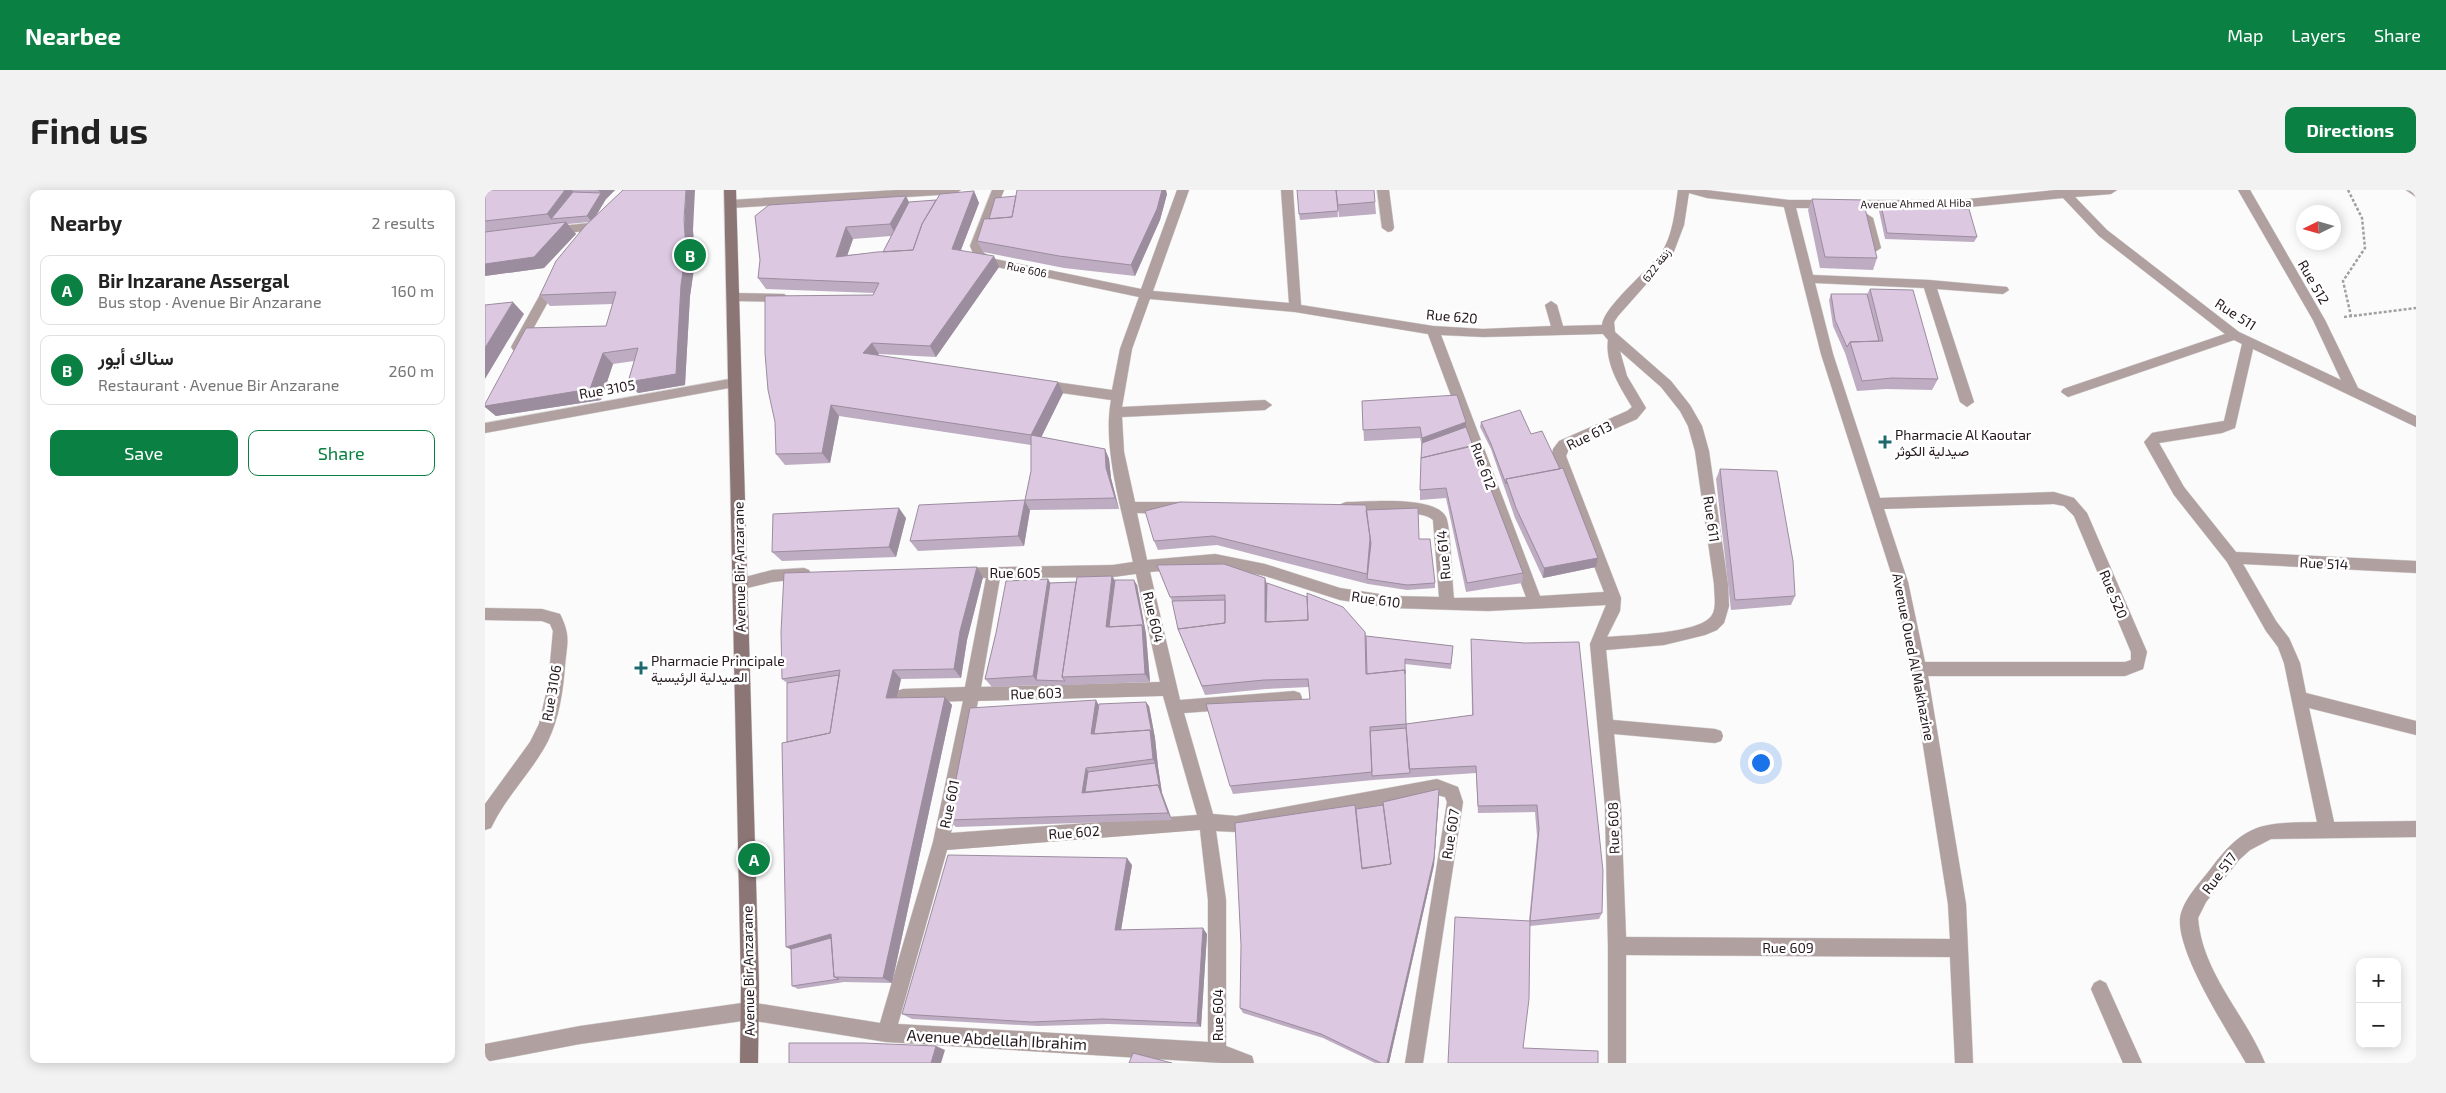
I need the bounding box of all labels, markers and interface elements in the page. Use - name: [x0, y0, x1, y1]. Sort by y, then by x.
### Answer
- text: Nearbee: [25, 21, 121, 50]
- text: Map: [2227, 24, 2263, 46]
- text: Layers: [2291, 24, 2346, 46]
- text: Share: [2374, 24, 2421, 46]
- button: Directions: [2285, 107, 2416, 153]
- text: Find us: [30, 109, 148, 151]
- street label: Avenue Ahmed Al Hiba: [1860, 196, 1972, 210]
- north arrow: [2296, 205, 2341, 250]
- text: Nearby: [50, 210, 122, 235]
- text: 2 results: [372, 213, 435, 232]
- pin: B: [674, 236, 706, 274]
- street label: زنقة 622: [1639, 246, 1674, 285]
- street label: Rue 512: [2295, 257, 2333, 307]
- street label: Rue 606: [1006, 258, 1048, 280]
- text: Bir Inzarane Assergal: [98, 269, 289, 292]
- text: A: [62, 281, 72, 300]
- text: 160 m: [391, 281, 434, 300]
- text: Bus stop · Avenue Bir Anzarane: [98, 292, 321, 311]
- street label: Rue 511: [2212, 294, 2260, 334]
- street label: Rue 620: [1426, 305, 1478, 327]
- text: سناك أيور: [98, 346, 174, 369]
- text: B: [62, 361, 72, 380]
- text: 260 m: [389, 361, 434, 380]
- text: Restaurant · Avenue Bir Anzarane: [98, 375, 339, 394]
- street label: Rue 3105: [578, 376, 636, 402]
- street label: Rue 613: [1563, 417, 1615, 453]
- place label: Pharmacie Al Kaoutar صيدلية الكوثر: [1894, 426, 2032, 460]
- button: Save: [50, 430, 238, 476]
- button: Share: [248, 430, 435, 476]
- marker: Pharmacie Al Kaoutar صيدلية الكوثر: [1879, 436, 1891, 448]
- street label: Rue 612: [1468, 440, 1500, 492]
- street label: Rue 611: [1700, 495, 1724, 543]
- street label: Avenue Bir Anzarane: [729, 501, 749, 633]
- street label: Rue 614: [1432, 530, 1454, 580]
- street label: Rue 514: [2299, 553, 2349, 573]
- street label: Rue 605: [989, 564, 1041, 581]
- street label: Rue 520: [2096, 567, 2132, 621]
- street label: Avenue Oued Al Makhazine: [1889, 572, 1939, 742]
- street label: Rue 610: [1350, 587, 1402, 611]
- street label: Rue 604: [1140, 590, 1168, 644]
- place label: Pharmacie Principale الصيدلية الرئيسية: [651, 652, 785, 686]
- marker: Pharmacie Principale الصيدلية الرئيسية: [635, 662, 647, 674]
- street label: Rue 3106: [538, 663, 564, 723]
- street label: Rue 603: [1010, 684, 1062, 702]
- your location: [1748, 750, 1774, 776]
- street label: Rue 601: [936, 778, 962, 830]
- street label: Rue 608: [1604, 802, 1622, 854]
- street label: Rue 607: [1438, 808, 1462, 860]
- street label: Rue 602: [1048, 822, 1100, 842]
- pin: A: [738, 840, 770, 878]
- street label: Rue 517: [2198, 849, 2240, 897]
- street label: Avenue Bir Anzarane: [738, 905, 758, 1037]
- street label: Rue 609: [1762, 939, 1814, 956]
- map controls: [2356, 958, 2401, 1048]
- button: +: [2356, 958, 2401, 1003]
- street label: Rue 604: [1209, 989, 1226, 1041]
- button: −: [2356, 1003, 2401, 1048]
- street label: Avenue Abdellah Ibrahim: [906, 1025, 1088, 1053]

